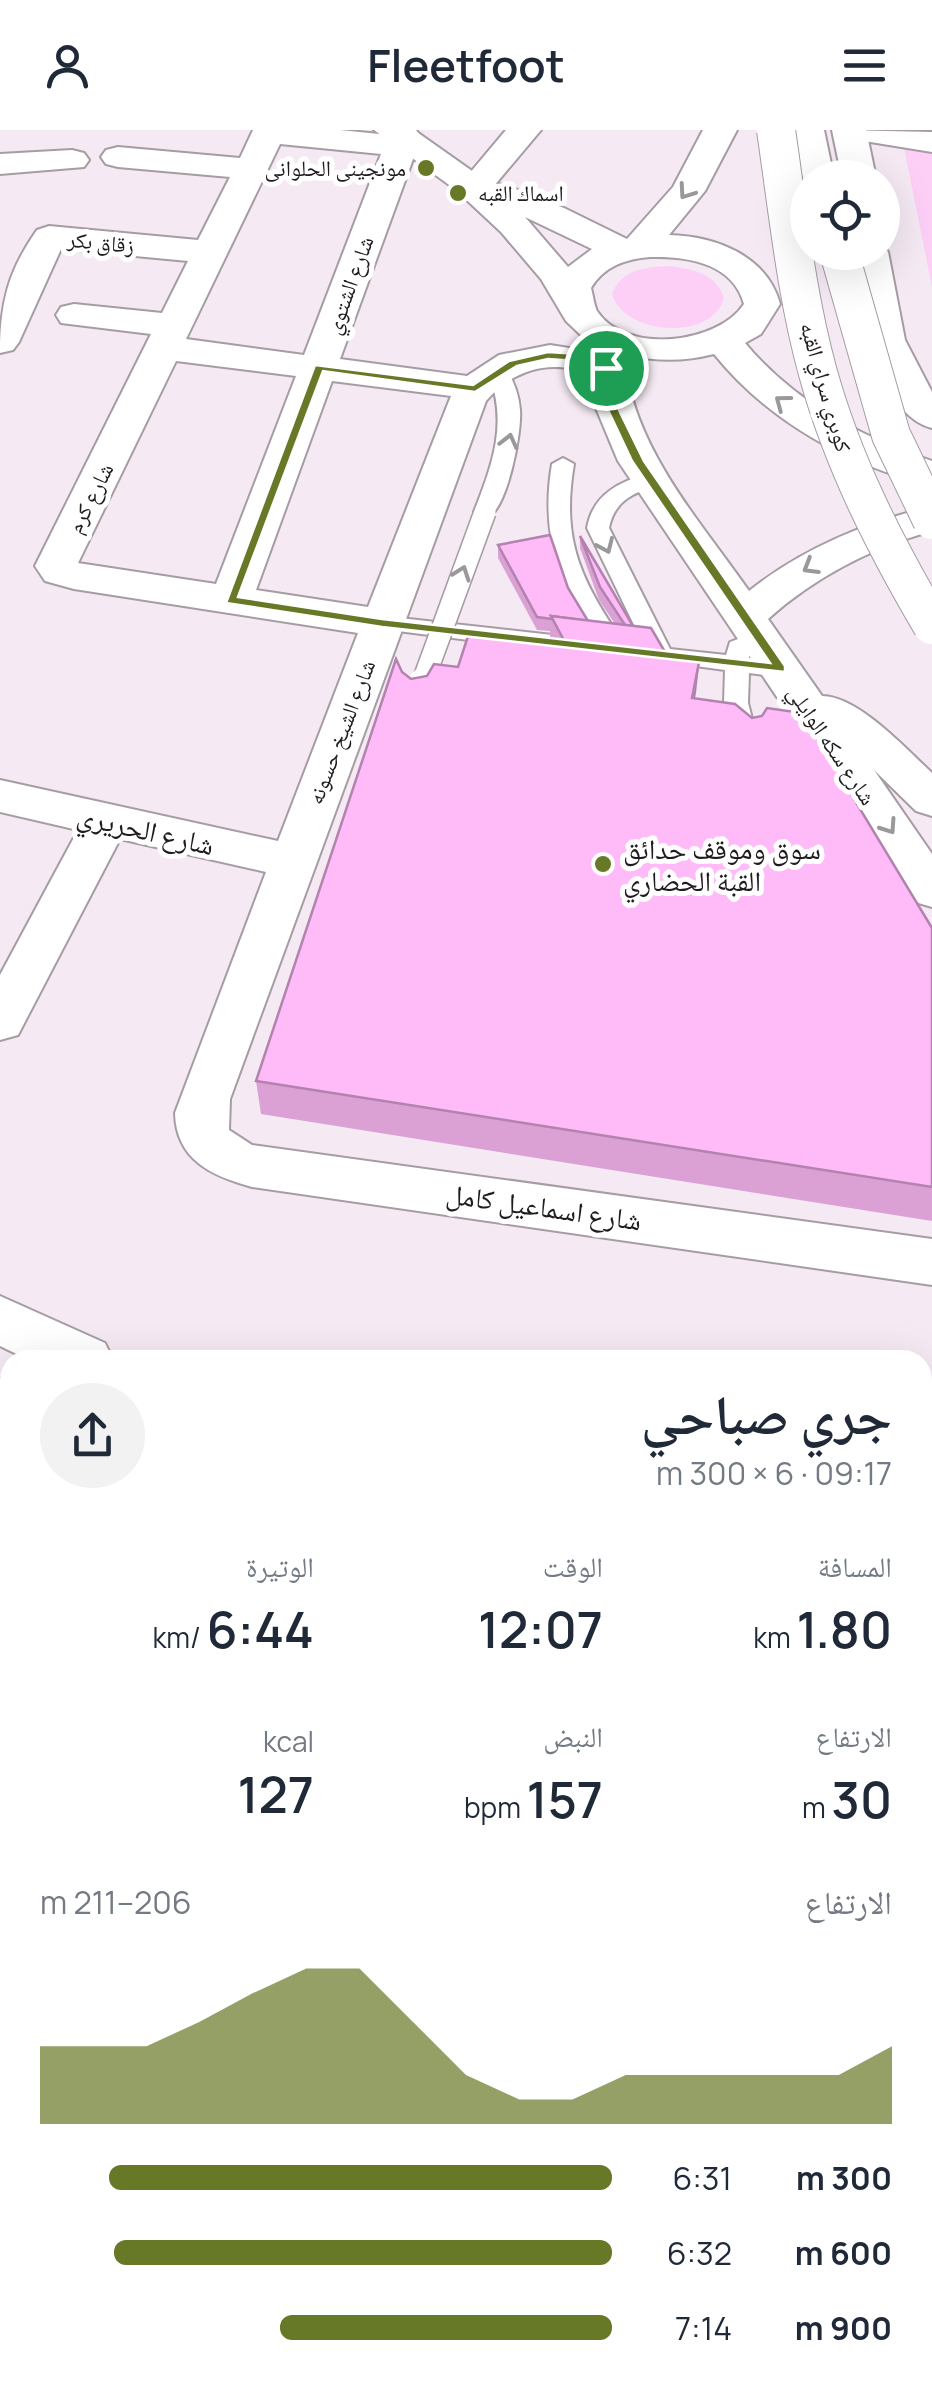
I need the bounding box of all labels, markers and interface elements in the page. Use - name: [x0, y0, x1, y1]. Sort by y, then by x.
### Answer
- text: Fleetfoot: [367, 34, 565, 96]
- icon: person: [40, 38, 95, 93]
- icon: menu: [837, 38, 892, 93]
- place label: مونجينى الحلوانى: [264, 153, 406, 183]
- marker: مونجينى الحلوانى: [415, 157, 437, 179]
- map controls: [790, 160, 900, 270]
- button: locate: [790, 160, 900, 270]
- place label: اسماك القبه: [478, 178, 564, 208]
- one-way arrow: [680, 181, 698, 199]
- marker: اسماك القبه: [447, 182, 469, 204]
- street label: زقاق بكر: [65, 223, 136, 260]
- street label: شارع الشتوي: [317, 232, 383, 339]
- street label: كوبري سراي القبه: [791, 319, 859, 456]
- pin: [564, 326, 649, 411]
- icon: arrive: [579, 341, 634, 396]
- one-way arrow: [775, 396, 793, 413]
- one-way arrow: [497, 433, 518, 450]
- street label: شارع كرم: [60, 458, 120, 538]
- one-way arrow: [594, 536, 614, 554]
- one-way arrow: [803, 555, 821, 574]
- one-way arrow: [450, 566, 471, 583]
- street label: شارع الشيخ حسونه: [300, 655, 382, 809]
- street label: شارع سكه الوايلي: [779, 679, 883, 812]
- street label: شارع الحريري: [73, 795, 218, 868]
- one-way arrow: [877, 816, 895, 835]
- place label: سوق وموقف حدائق القبة الحضاري: [623, 829, 821, 904]
- marker: سوق وموقف حدائق القبة الحضاري: [592, 853, 614, 875]
- street label: شارع اسماعيل كامل: [444, 1173, 644, 1239]
- text: جري صباحي: [641, 1375, 892, 1451]
- button: share: [40, 1383, 145, 1488]
- text: 09:17 · 6 × 300 m: [656, 1451, 892, 1495]
- text: الوتيرة: [246, 1547, 314, 1585]
- text: الوقت: [543, 1547, 603, 1585]
- text: المسافة: [818, 1547, 892, 1585]
- text: 6:44: [207, 1595, 314, 1663]
- text: 12:07: [478, 1595, 603, 1663]
- text: 1.80: [796, 1595, 892, 1663]
- text: /km: [152, 1618, 207, 1656]
- text: km: [753, 1618, 796, 1656]
- text: النبض: [543, 1717, 603, 1755]
- text: الارتفاع: [816, 1717, 892, 1755]
- text: kcal: [263, 1722, 314, 1760]
- text: 127: [237, 1760, 314, 1828]
- text: 157: [527, 1765, 603, 1833]
- text: 30: [831, 1765, 892, 1833]
- text: bpm: [464, 1788, 527, 1826]
- text: m: [802, 1788, 831, 1826]
- text: 206–211 m: [40, 1880, 192, 1924]
- text: الارتفاع: [805, 1880, 892, 1924]
- text: 6:31: [672, 2156, 732, 2200]
- text: 300 m: [796, 2156, 892, 2200]
- text: 6:32: [667, 2231, 732, 2275]
- text: 600 m: [795, 2231, 892, 2275]
- text: 7:14: [675, 2306, 732, 2350]
- text: 900 m: [795, 2306, 892, 2350]

